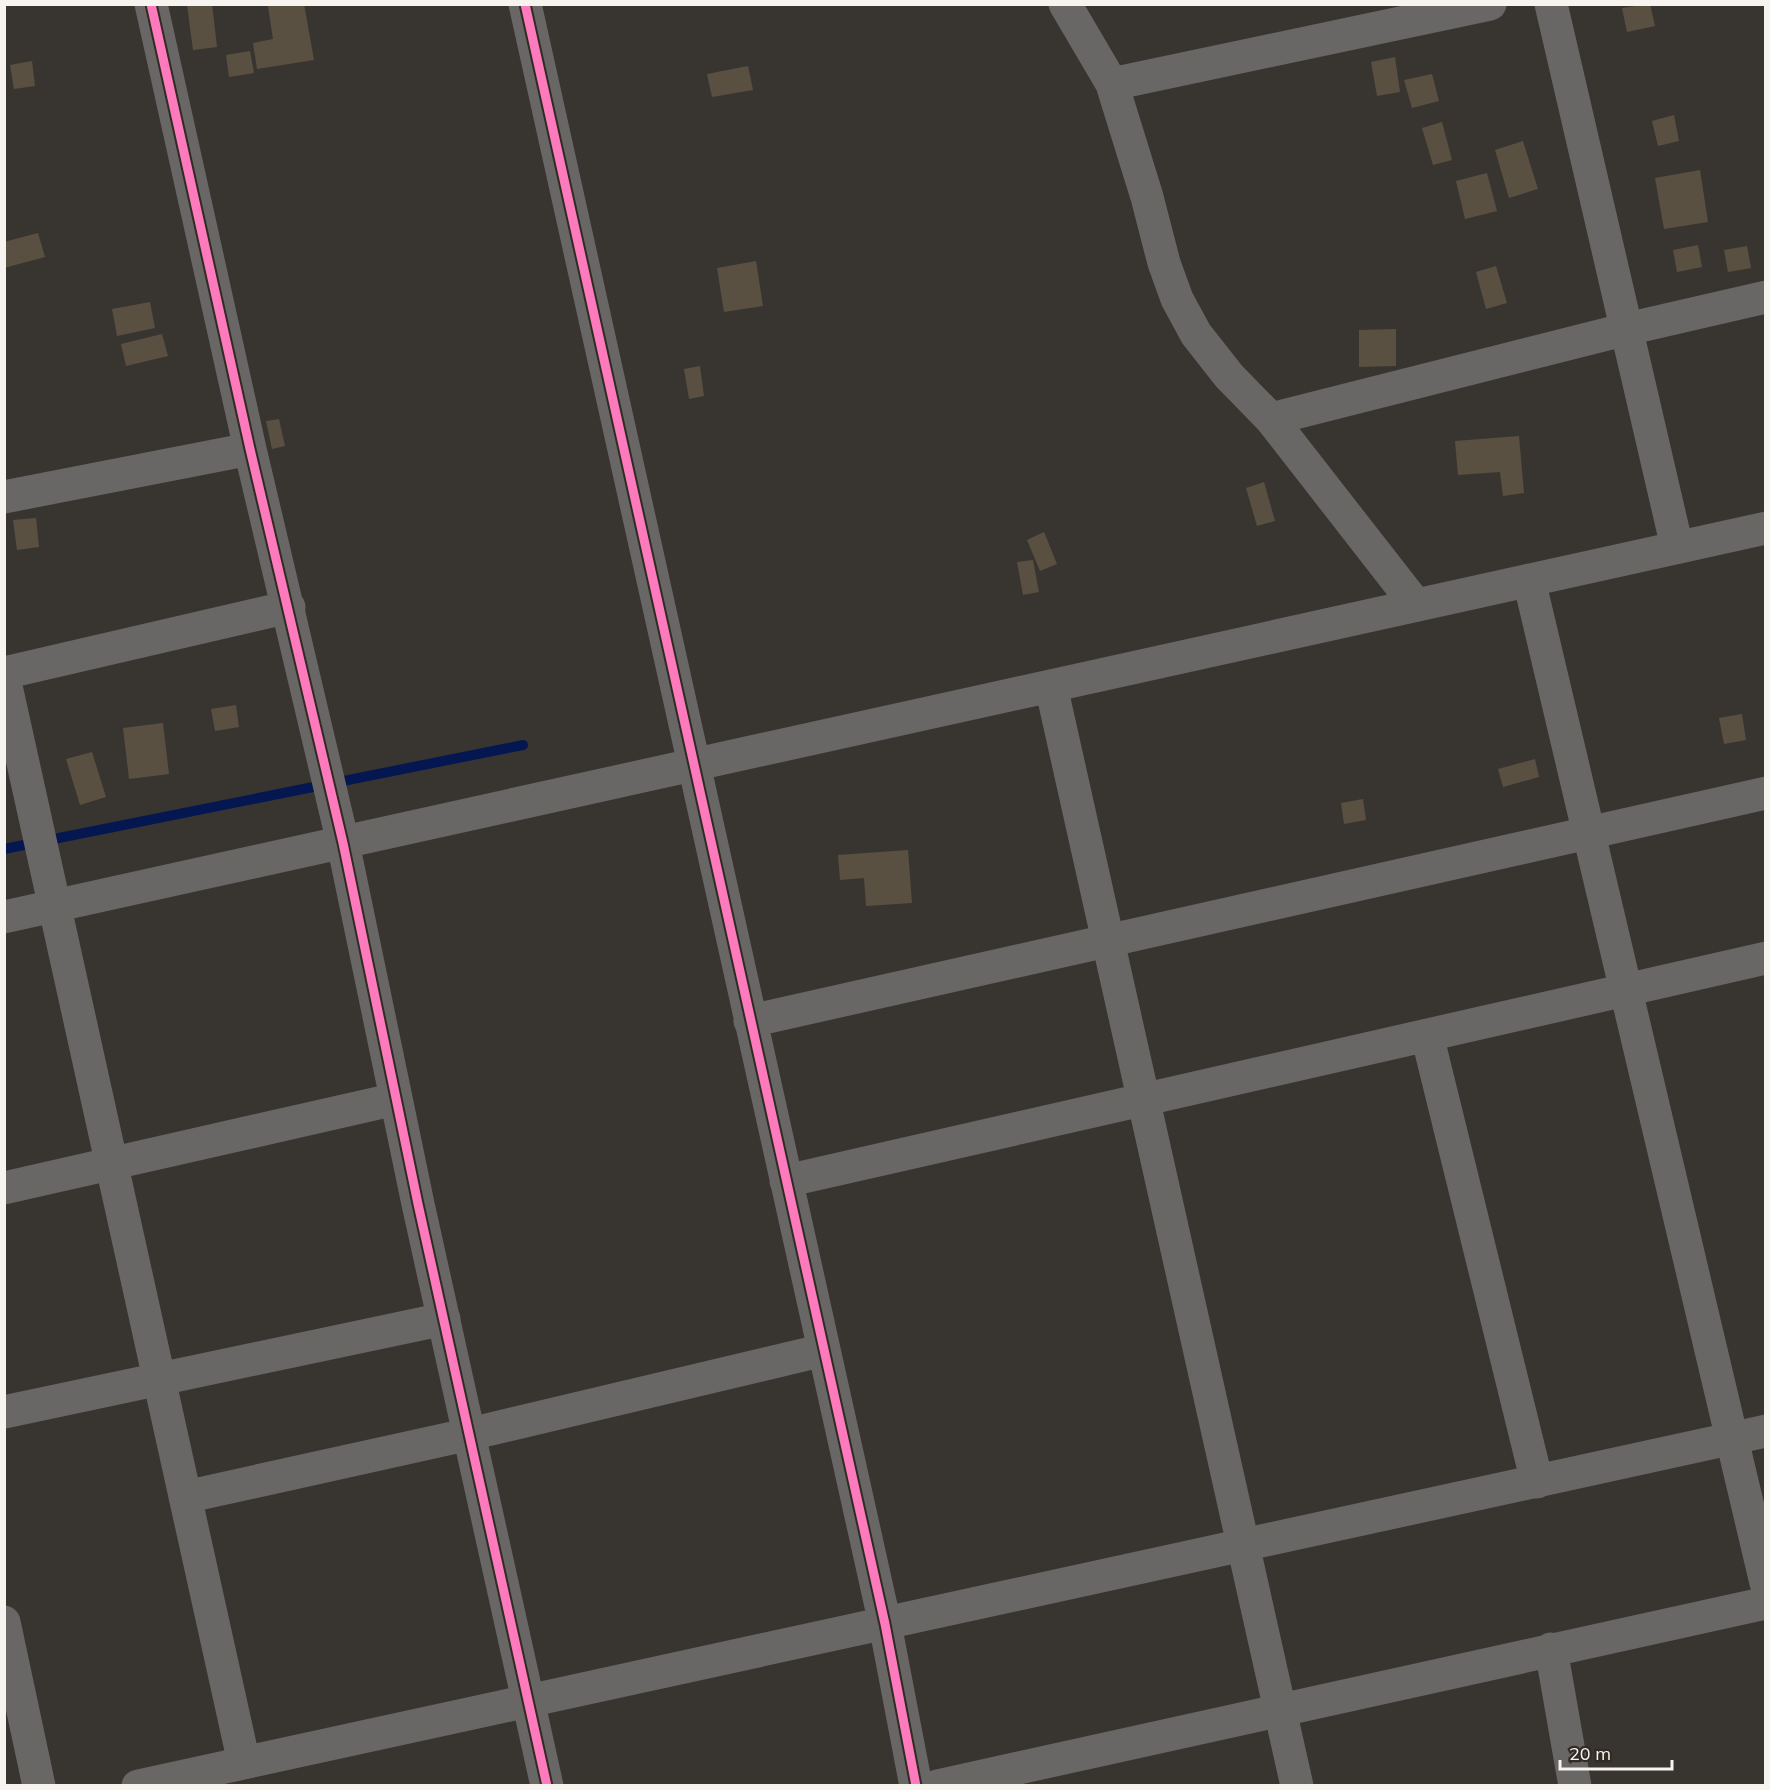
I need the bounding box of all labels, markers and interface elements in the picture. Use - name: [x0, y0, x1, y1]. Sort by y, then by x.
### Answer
- scale bar: [1560, 1733, 1672, 1771]
- text: 20 m: [1569, 1742, 1611, 1765]

